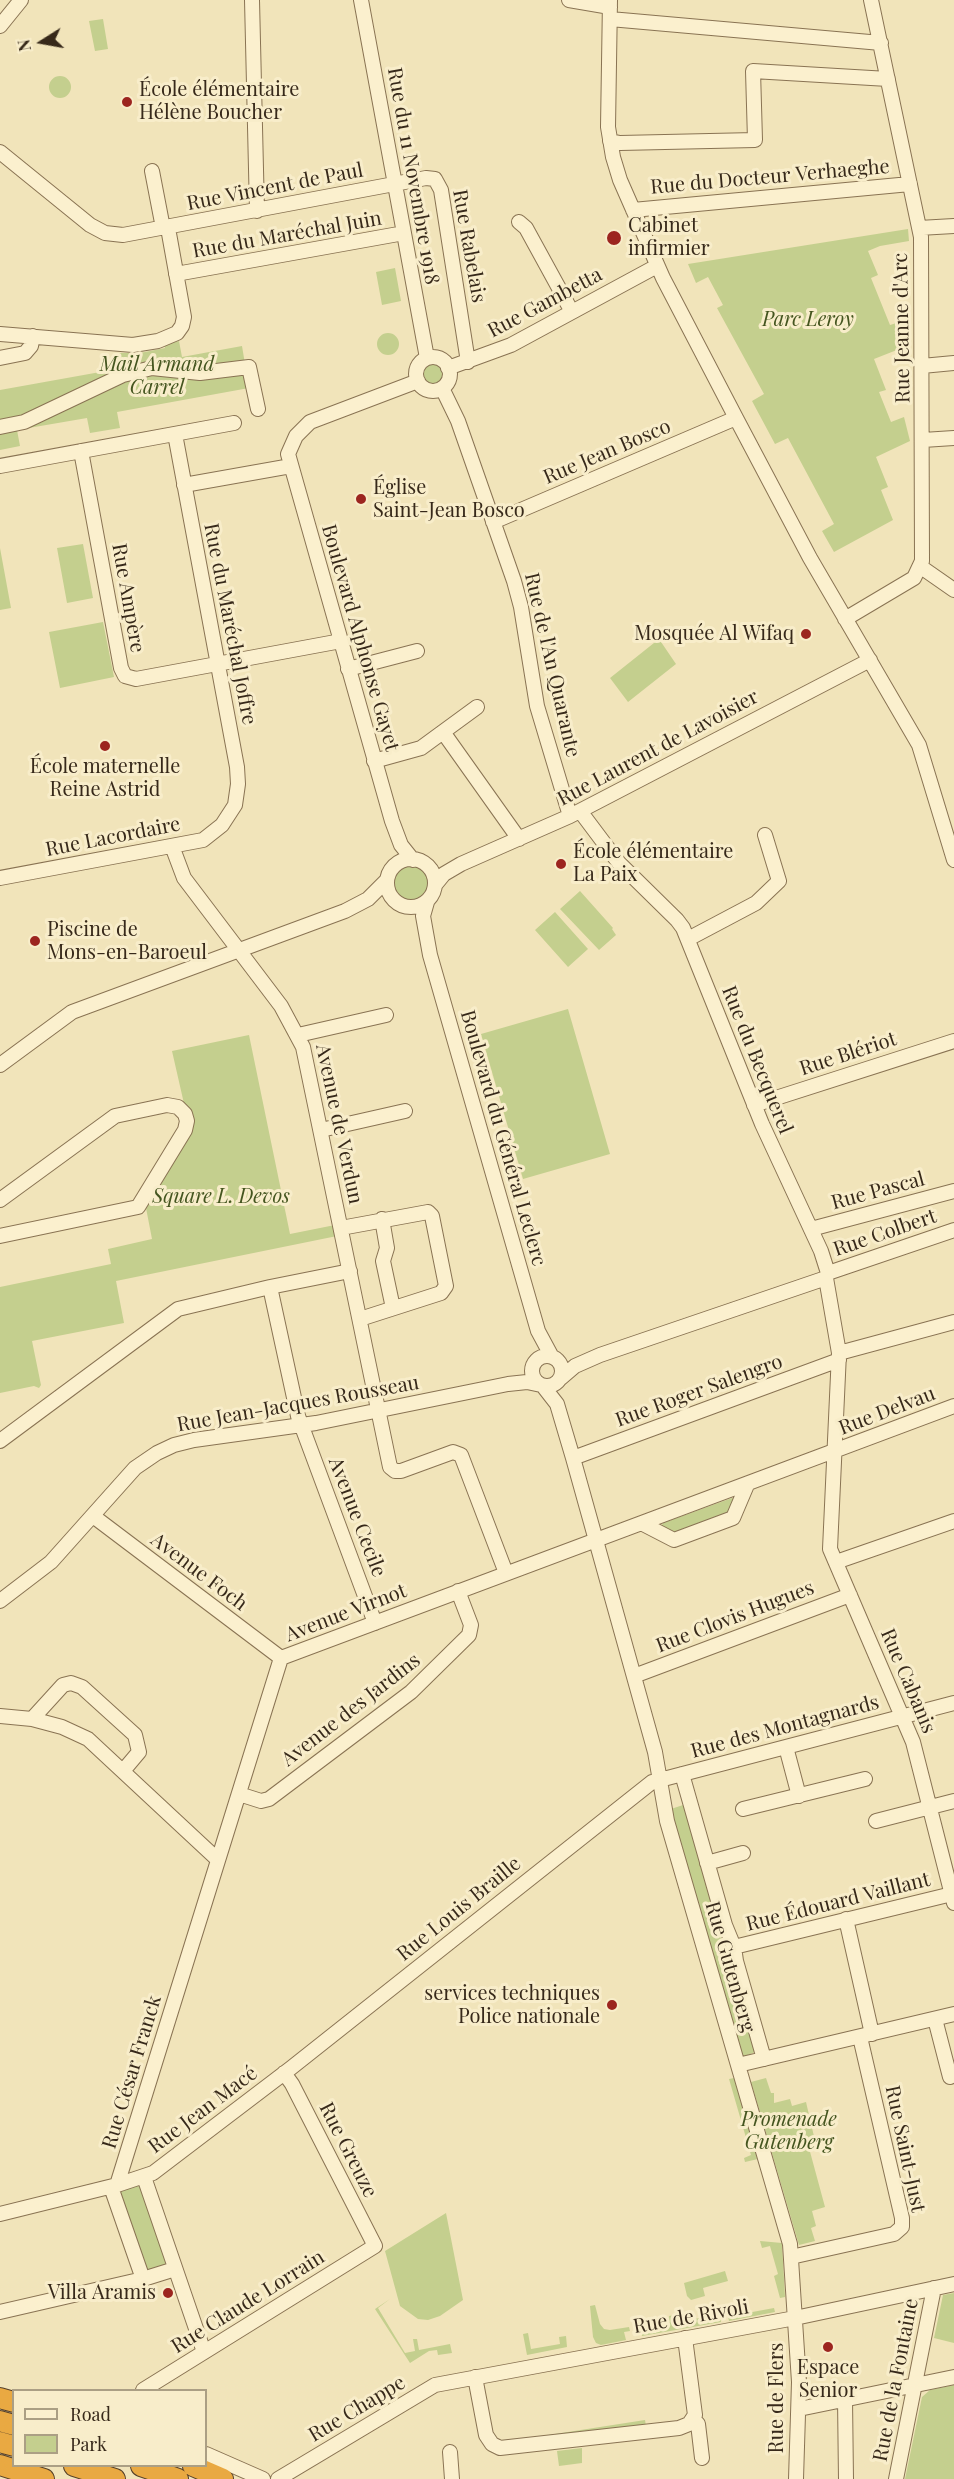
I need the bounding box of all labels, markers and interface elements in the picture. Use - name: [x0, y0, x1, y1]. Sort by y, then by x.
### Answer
- north arrow: [12, 12, 72, 72]
- text: N: [12, 38, 35, 53]
- street label: Rue du 11 Novembre 1918: [382, 66, 444, 286]
- place label: École élémentaire Hélène Boucher: [139, 78, 299, 125]
- marker: École élémentaire Hélène Boucher: [120, 95, 134, 109]
- street label: Rue du Docteur Verhaeghe: [649, 155, 891, 199]
- street label: Rue Vincent de Paul: [185, 158, 365, 216]
- street label: Rue Rabelais: [447, 188, 491, 304]
- street label: Rue du Maréchal Juin: [191, 207, 383, 263]
- place label: Cabinet infirmier: [628, 214, 710, 261]
- marker: Cabinet infirmier: [605, 229, 623, 247]
- street label: Rue Jeanne d'Arc: [889, 253, 915, 403]
- street label: Rue Gambetta: [484, 263, 606, 343]
- park label: Parc Leroy: [762, 308, 854, 332]
- park label: Mail Armand Carrel: [100, 353, 214, 400]
- street label: Rue Jean Bosco: [540, 414, 674, 490]
- place label: Église Saint-Jean Bosco: [373, 476, 525, 523]
- marker: Église Saint-Jean Bosco: [354, 492, 368, 506]
- street label: Rue du Maréchal Joffre: [199, 521, 261, 727]
- street label: Boulevard Alphonse Gayet: [316, 522, 404, 754]
- street label: Rue Ampère: [107, 542, 149, 654]
- street label: Rue de l'An Quarante: [519, 570, 585, 760]
- place label: Mosquée Al Wifaq: [634, 622, 794, 646]
- marker: Mosquée Al Wifaq: [799, 627, 813, 641]
- street label: Rue Laurent de Lavoisier: [553, 685, 763, 811]
- marker: École maternelle Reine Astrid: [98, 739, 112, 753]
- place label: École maternelle Reine Astrid: [30, 755, 180, 802]
- street label: Rue Lacordaire: [44, 812, 182, 862]
- place label: École élémentaire La Paix: [573, 840, 733, 887]
- marker: École élémentaire La Paix: [554, 857, 568, 871]
- place label: Piscine de Mons-en-Baroeul: [47, 918, 207, 965]
- marker: Piscine de Mons-en-Baroeul: [28, 934, 42, 948]
- street label: Rue du Becquerel: [716, 982, 798, 1138]
- street label: Boulevard du Général Leclerc: [455, 1007, 551, 1269]
- street label: Rue Blériot: [797, 1027, 899, 1081]
- street label: Avenue de Verdun: [310, 1042, 368, 1206]
- street label: Rue Pascal: [829, 1167, 927, 1215]
- park label: Square L. Devos: [152, 1185, 290, 1209]
- street label: Rue Colbert: [830, 1204, 940, 1262]
- street label: Rue Roger Salengro: [612, 1350, 786, 1432]
- street label: Rue Jean-Jacques Rousseau: [175, 1371, 421, 1437]
- street label: Rue Delvau: [835, 1382, 939, 1440]
- street label: Avenue Cecile: [323, 1454, 391, 1580]
- street label: Avenue Foch: [146, 1528, 252, 1616]
- street label: Rue Clovis Hugues: [653, 1576, 817, 1658]
- street label: Avenue Virnot: [282, 1579, 410, 1647]
- street label: Rue Cabanis: [875, 1625, 941, 1737]
- street label: Avenue des Jardins: [277, 1648, 425, 1772]
- street label: Rue des Montagnards: [688, 1690, 882, 1764]
- street label: Rue Louis Braille: [392, 1852, 526, 1966]
- street label: Rue Édouard Vaillant: [744, 1868, 932, 1936]
- street label: Rue Gutenberg: [700, 1899, 760, 2035]
- place label: services techniques Police nationale: [424, 1982, 600, 2029]
- street label: Rue César Franck: [97, 1992, 167, 2152]
- marker: services techniques Police nationale: [605, 1998, 619, 2012]
- street label: Rue Jean Macé: [144, 2061, 262, 2159]
- street label: Rue Saint-Just: [880, 2083, 930, 2215]
- street label: Rue Greuze: [314, 2098, 382, 2202]
- park label: Promenade Gutenberg: [741, 2108, 837, 2155]
- street label: Rue Claude Lorrain: [167, 2245, 329, 2359]
- place label: Villa Aramis: [48, 2281, 156, 2305]
- marker: Villa Aramis: [161, 2286, 175, 2300]
- street label: Rue de Rivoli: [631, 2295, 751, 2339]
- street label: Rue de la Fontaine: [868, 2296, 924, 2464]
- marker: Espace Senior: [821, 2340, 835, 2354]
- street label: Rue de Flers: [765, 2342, 789, 2454]
- place label: Espace Senior: [797, 2356, 859, 2403]
- street label: Rue Chappe: [304, 2371, 410, 2447]
- legend: [12, 2389, 207, 2467]
- text: Road: [70, 2402, 111, 2426]
- text: Park: [70, 2432, 107, 2456]

